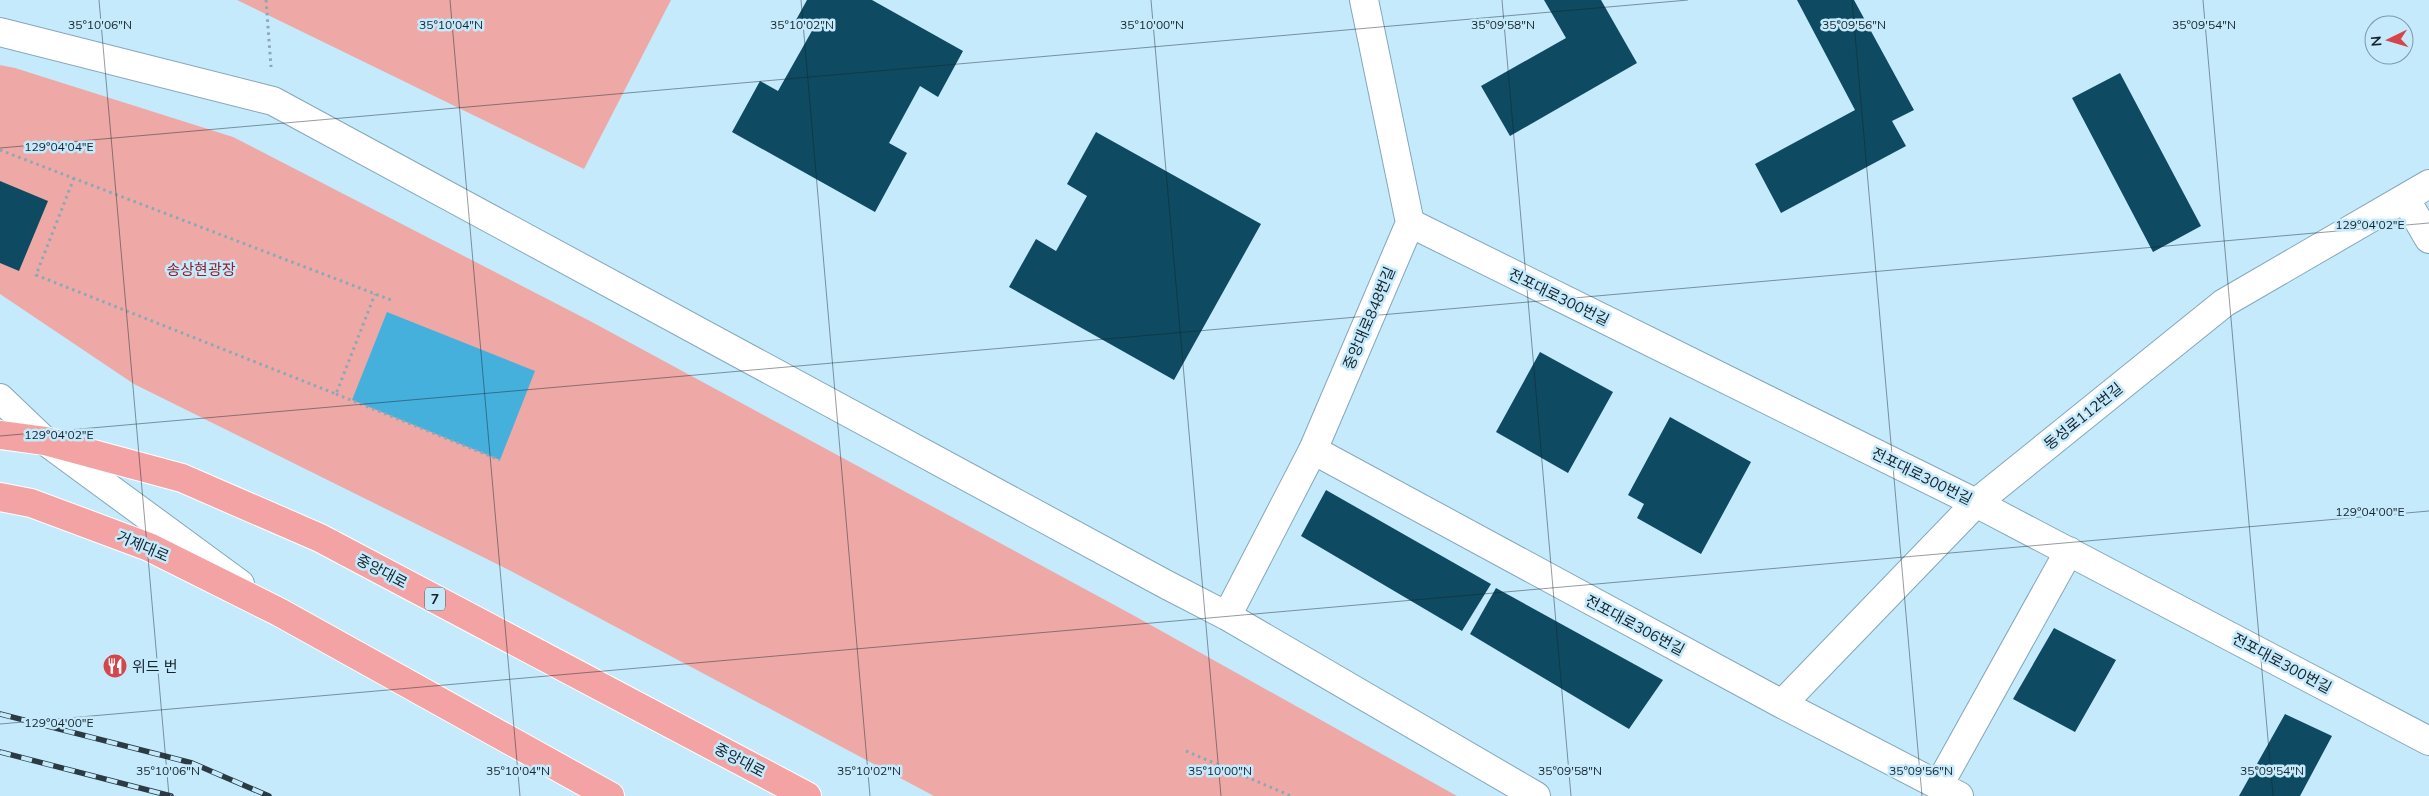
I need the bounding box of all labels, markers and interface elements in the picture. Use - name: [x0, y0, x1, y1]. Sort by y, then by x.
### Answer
- north arrow: [2364, 15, 2414, 65]
- text: 35°10'06"N: [68, 17, 132, 32]
- text: 35°10'04"N: [419, 17, 483, 32]
- text: 35°10'02"N: [770, 17, 834, 32]
- text: 35°10'00"N: [1120, 17, 1184, 32]
- text: 35°09'58"N: [1471, 17, 1535, 32]
- text: 35°09'56"N: [1822, 17, 1886, 32]
- text: 35°09'54"N: [2172, 17, 2236, 32]
- text: N: [2367, 35, 2385, 47]
- text: 129°04'04"E: [24, 139, 94, 154]
- text: 129°04'02"E: [2335, 217, 2405, 232]
- park label: 송상현광장: [166, 260, 236, 279]
- street label: 중앙대로848번길: [1339, 264, 1399, 372]
- street label: 전포대로300번길: [1505, 264, 1613, 330]
- street label: 동성로112번길: [2040, 378, 2126, 454]
- text: 129°04'02"E: [24, 427, 94, 442]
- street label: 전포대로300번길: [1868, 443, 1976, 509]
- text: 129°04'00"E: [2335, 504, 2405, 519]
- street label: 거제대로: [114, 526, 172, 566]
- street label: 중앙대로: [353, 550, 411, 592]
- road number: 7: [425, 588, 445, 610]
- street label: 전포대로306번길: [1582, 591, 1688, 659]
- street label: 전포대로300번길: [2229, 629, 2335, 697]
- restaurant icon: 위드 번: [102, 653, 128, 679]
- place label: 위드 번: [132, 657, 177, 676]
- text: 129°04'00"E: [24, 715, 94, 730]
- street label: 중앙대로: [711, 739, 769, 781]
- text: 35°10'06"N: [136, 763, 200, 778]
- text: 35°10'04"N: [486, 763, 550, 778]
- text: 35°10'02"N: [837, 763, 901, 778]
- text: 35°10'00"N: [1188, 763, 1252, 778]
- text: 35°09'58"N: [1538, 763, 1602, 778]
- text: 35°09'56"N: [1889, 763, 1953, 778]
- text: 35°09'54"N: [2240, 763, 2304, 778]

